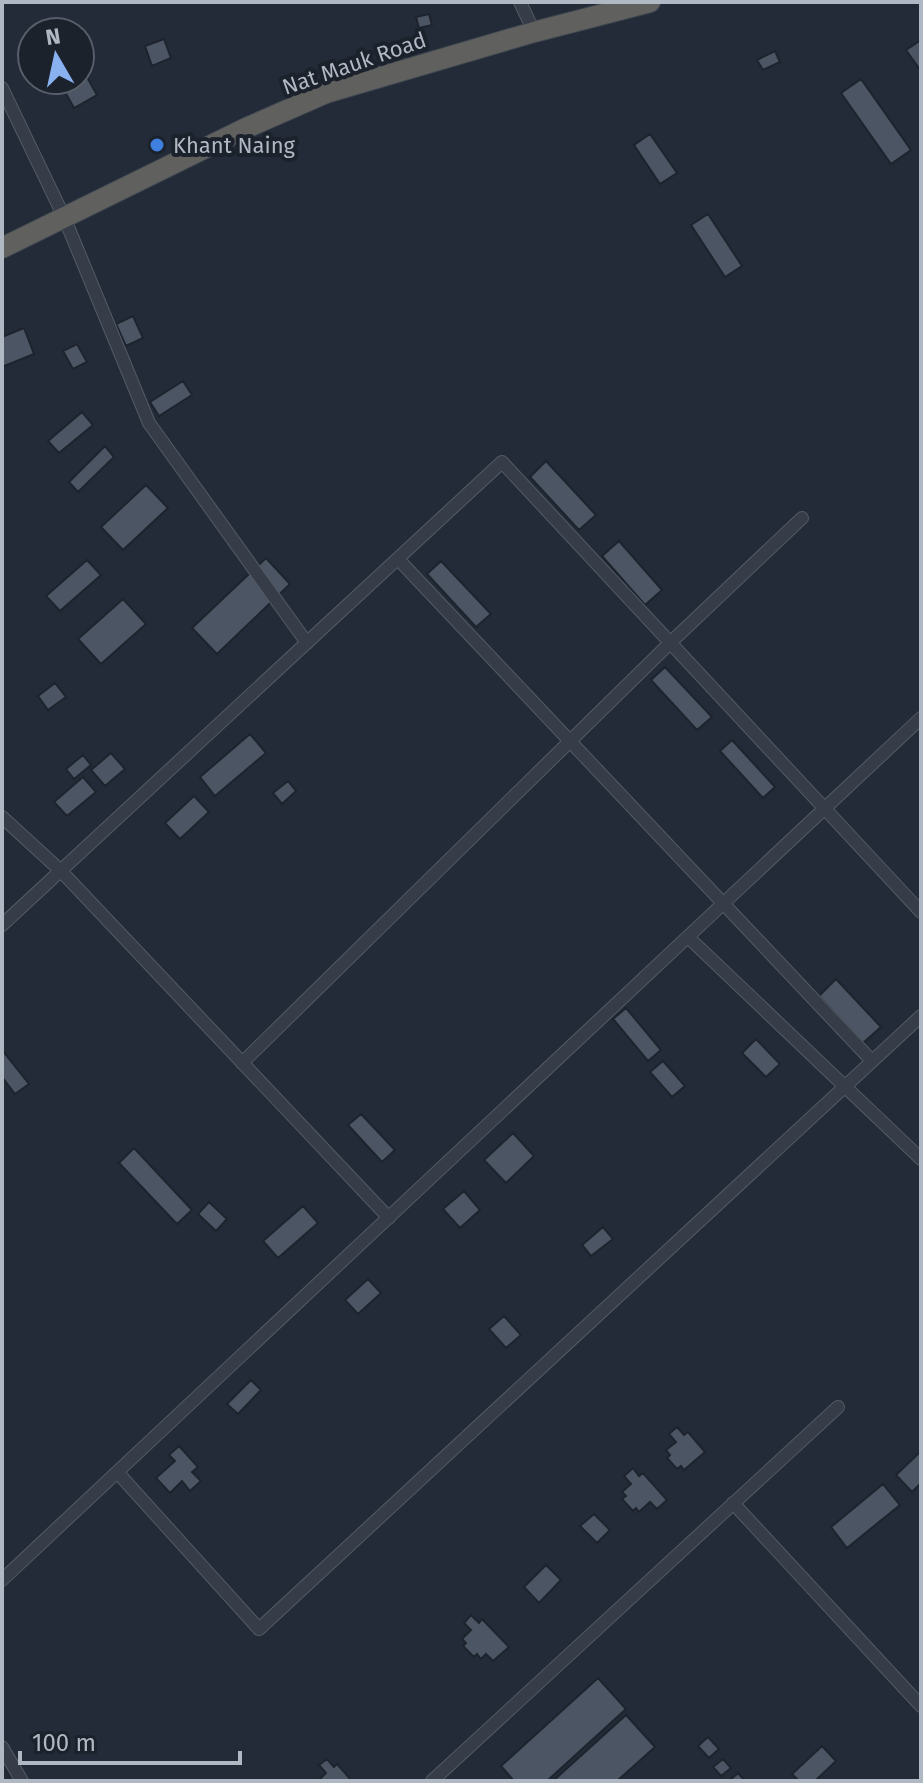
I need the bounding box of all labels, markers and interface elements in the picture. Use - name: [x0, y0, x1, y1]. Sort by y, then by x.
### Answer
- north arrow: [16, 16, 96, 96]
- text: N: [44, 22, 62, 51]
- street label: Nat Mauk Road: [279, 26, 430, 101]
- place label: Khant Naing: [173, 132, 296, 159]
- marker: Khant Naing: [148, 136, 166, 154]
- scale bar: [20, 1715, 240, 1765]
- text: 100 m: [32, 1729, 96, 1757]

